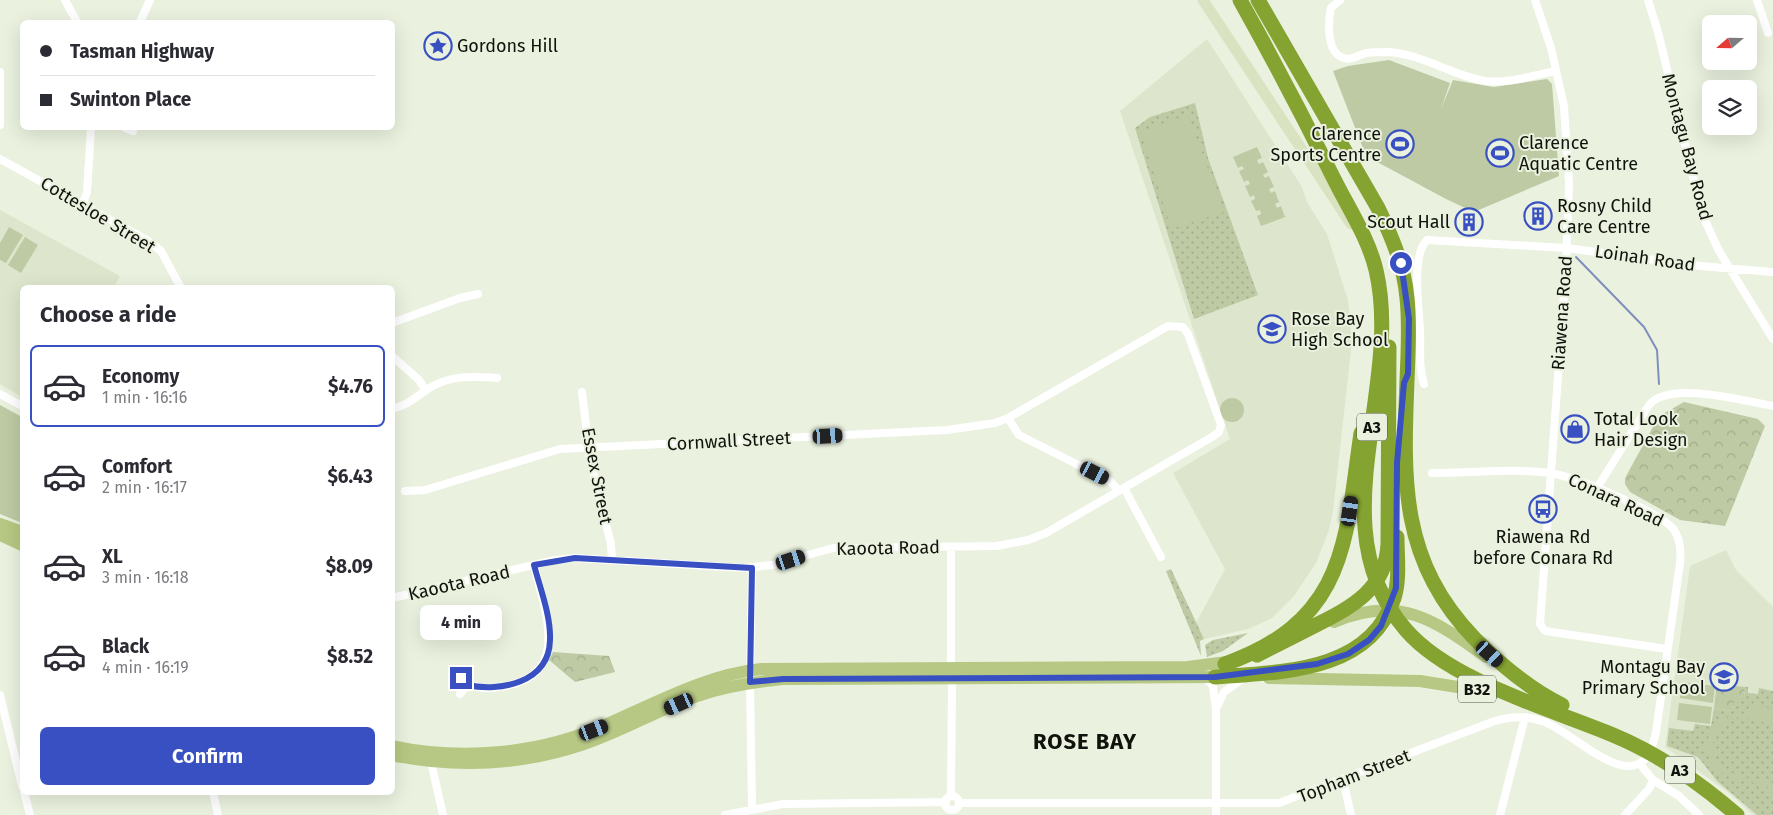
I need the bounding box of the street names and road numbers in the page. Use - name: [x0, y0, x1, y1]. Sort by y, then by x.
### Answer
- street label: Montagu Bay Road: [1657, 71, 1717, 223]
- street label: Cottesloe Street: [36, 172, 160, 258]
- street label: Loinah Road: [1593, 240, 1697, 276]
- street label: Riawena Road: [1547, 255, 1577, 371]
- road number: A3: [1357, 414, 1387, 441]
- street label: Essex Street: [577, 426, 617, 527]
- street label: Cornwall Street: [666, 427, 792, 455]
- street label: Conara Road: [1565, 468, 1667, 532]
- street label: Kaoota Road: [836, 536, 940, 560]
- street label: Kaoota Road: [406, 561, 512, 605]
- road number: B32: [1458, 676, 1496, 702]
- street label: Topham Street: [1295, 744, 1414, 808]
- road number: A3: [1665, 756, 1695, 784]

